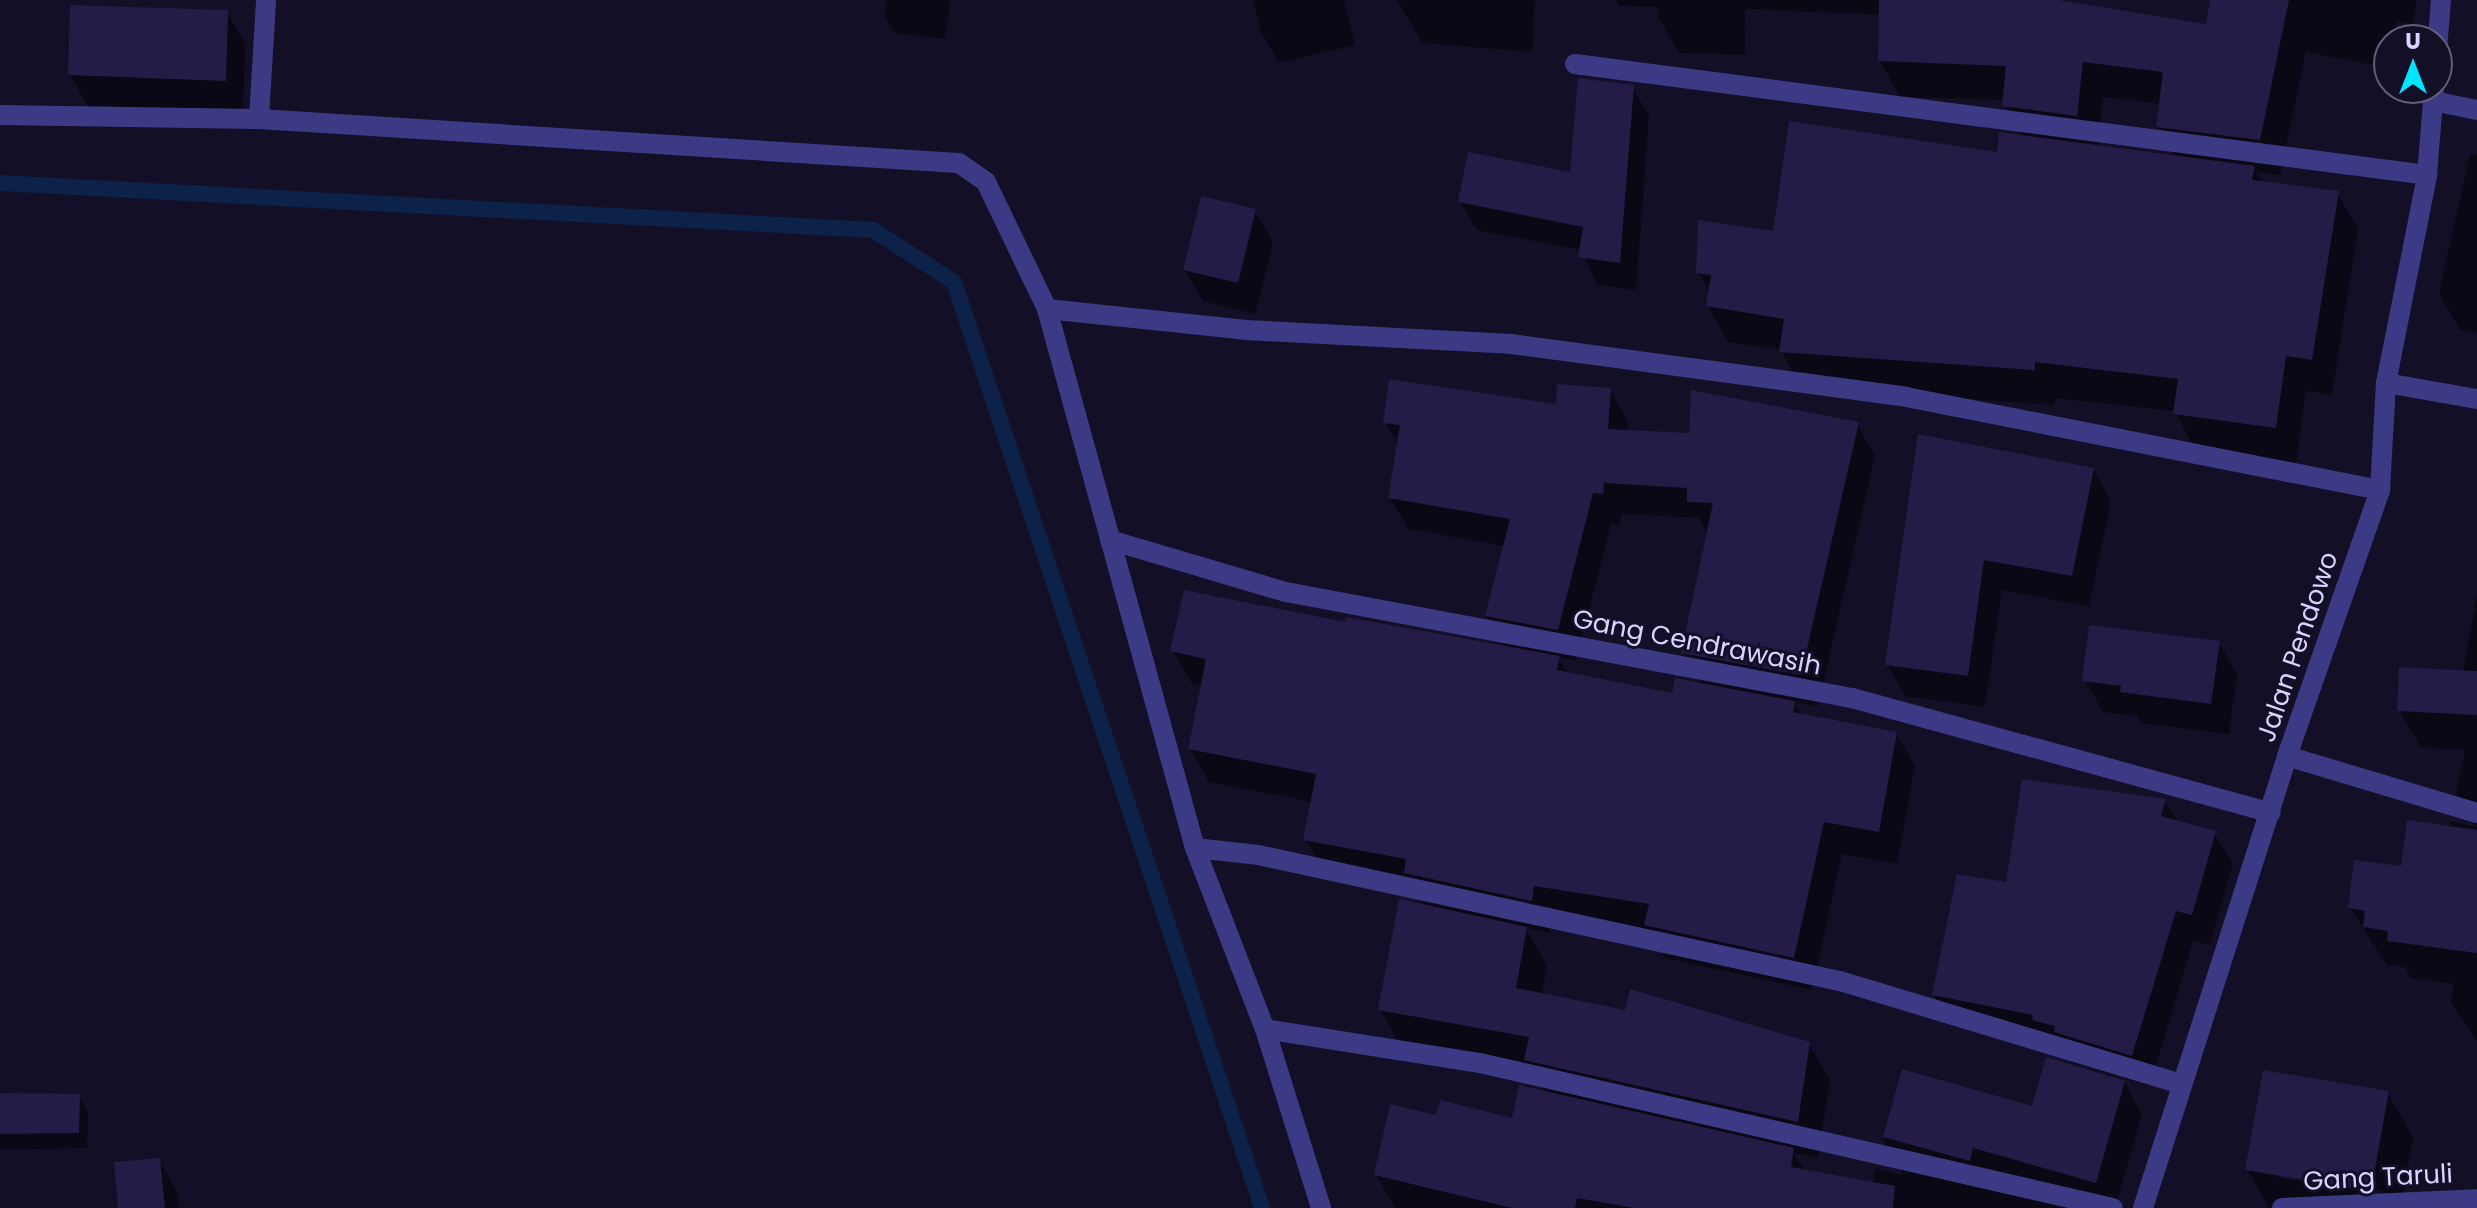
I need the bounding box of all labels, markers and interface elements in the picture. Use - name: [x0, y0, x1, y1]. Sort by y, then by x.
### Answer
- north arrow: [2373, 24, 2453, 104]
- text: U: [2405, 26, 2421, 57]
- street label: Jalan Pendowo: [2251, 548, 2345, 746]
- street label: Gang Cendrawasih: [1570, 604, 1824, 682]
- street label: Gang Taruli: [2302, 1159, 2454, 1197]

